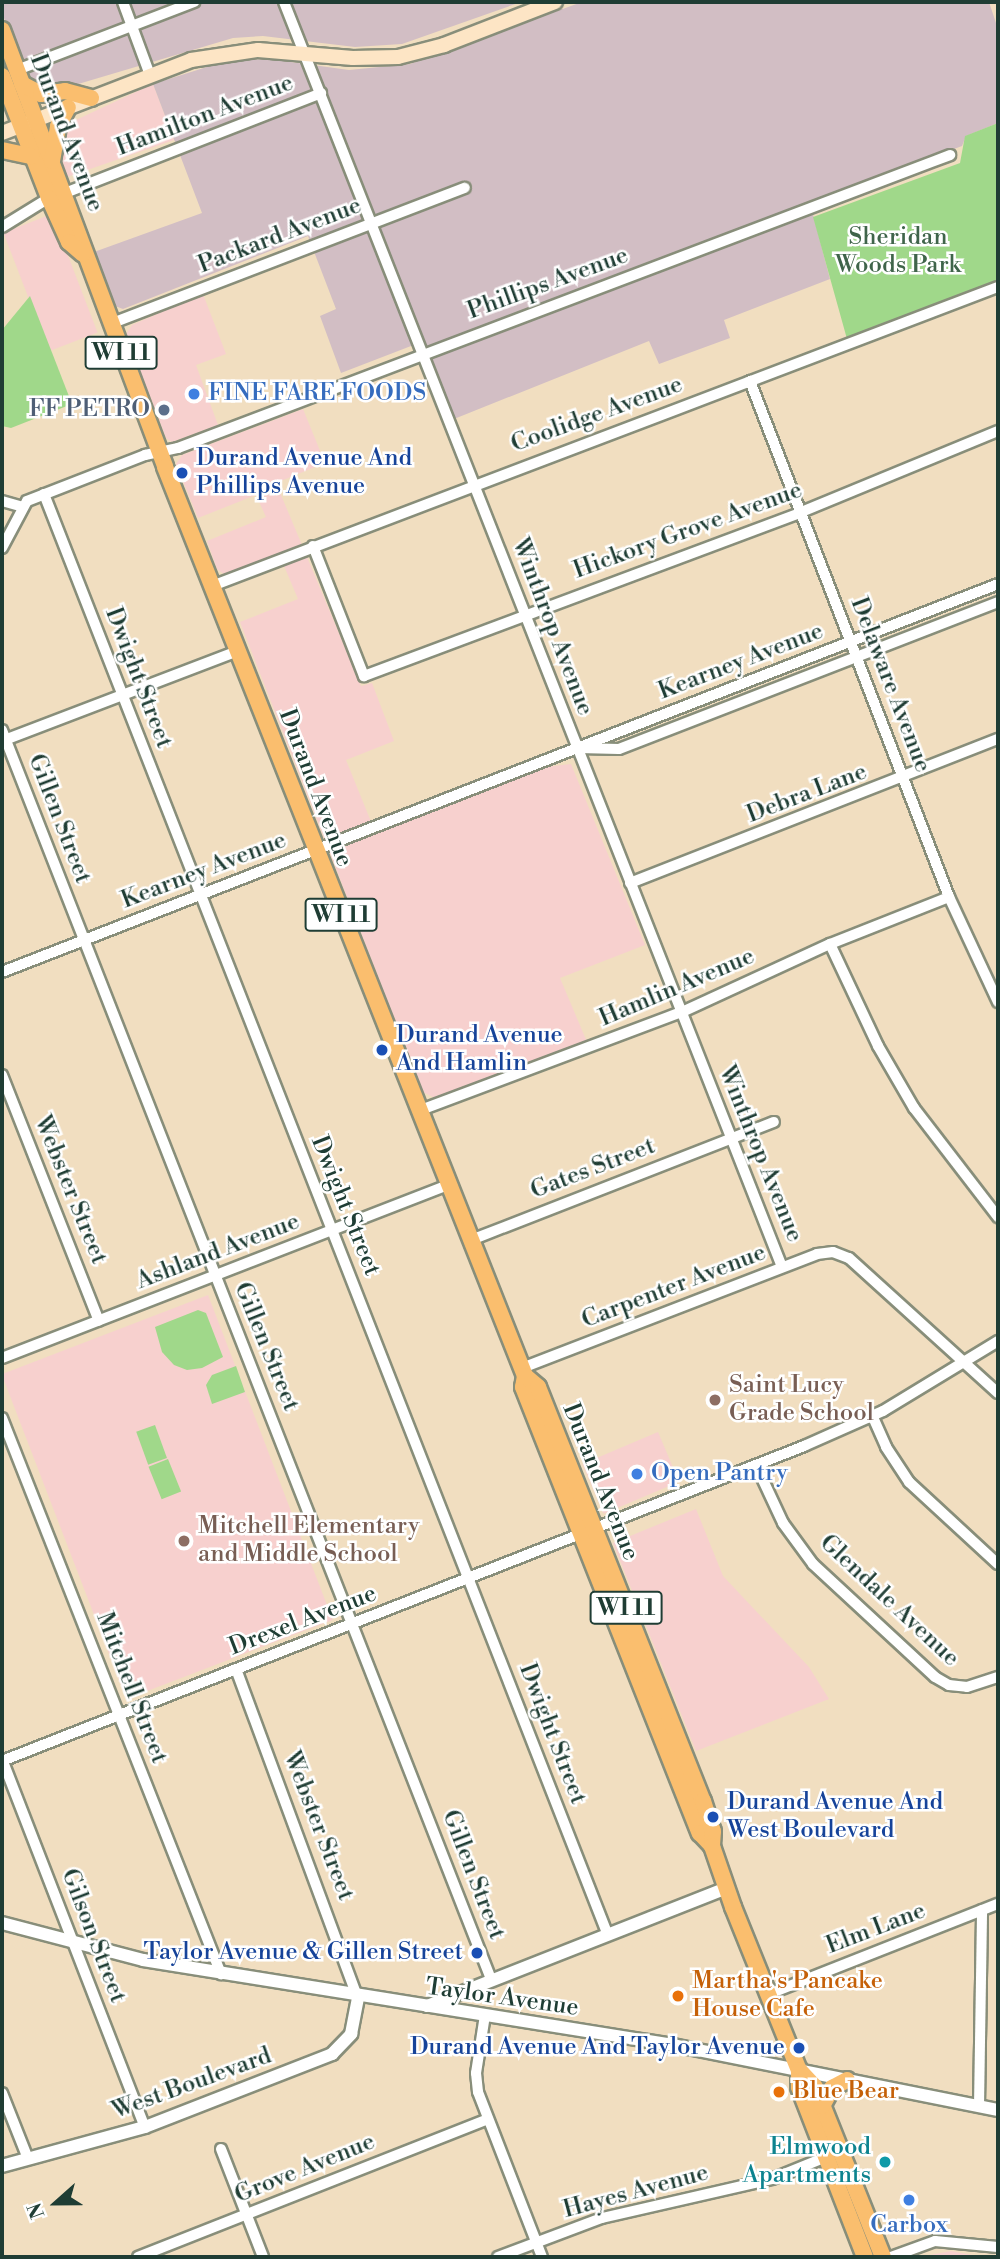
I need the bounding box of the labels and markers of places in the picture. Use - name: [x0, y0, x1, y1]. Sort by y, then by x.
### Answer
- place label: FINE FARE FOODS: [208, 380, 426, 408]
- marker: FINE FARE FOODS: [186, 386, 202, 402]
- place label: FF PETRO: [29, 396, 150, 424]
- marker: FF PETRO: [156, 402, 172, 418]
- place label: Durand Avenue And Phillips Avenue: [196, 445, 412, 501]
- marker: Durand Avenue And Phillips Avenue: [174, 465, 190, 481]
- place label: Durand Avenue And Hamlin: [396, 1022, 563, 1078]
- marker: Durand Avenue And Hamlin: [374, 1042, 390, 1058]
- place label: Saint Lucy Grade School: [729, 1372, 874, 1428]
- marker: Saint Lucy Grade School: [707, 1392, 723, 1408]
- place label: Open Pantry: [651, 1460, 788, 1488]
- marker: Open Pantry: [629, 1466, 645, 1482]
- place label: Mitchell Elementary and Middle School: [198, 1513, 420, 1569]
- marker: Mitchell Elementary and Middle School: [176, 1533, 192, 1549]
- place label: Durand Avenue And West Boulevard: [727, 1789, 943, 1845]
- marker: Durand Avenue And West Boulevard: [705, 1809, 721, 1825]
- place label: Taylor Avenue & Gillen Street: [143, 1939, 463, 1967]
- marker: Taylor Avenue & Gillen Street: [469, 1945, 485, 1961]
- place label: Martha's Pancake House Cafe: [692, 1968, 883, 2024]
- marker: Martha's Pancake House Cafe: [670, 1988, 686, 2004]
- place label: Durand Avenue And Taylor Avenue: [410, 2034, 785, 2062]
- marker: Durand Avenue And Taylor Avenue: [791, 2040, 807, 2056]
- place label: Blue Bear: [793, 2078, 899, 2106]
- marker: Blue Bear: [771, 2084, 787, 2100]
- place label: Elmwood Apartments: [743, 2134, 871, 2190]
- marker: Elmwood Apartments: [877, 2154, 893, 2170]
- marker: Carbox: [901, 2192, 917, 2208]
- place label: Carbox: [870, 2212, 948, 2240]

